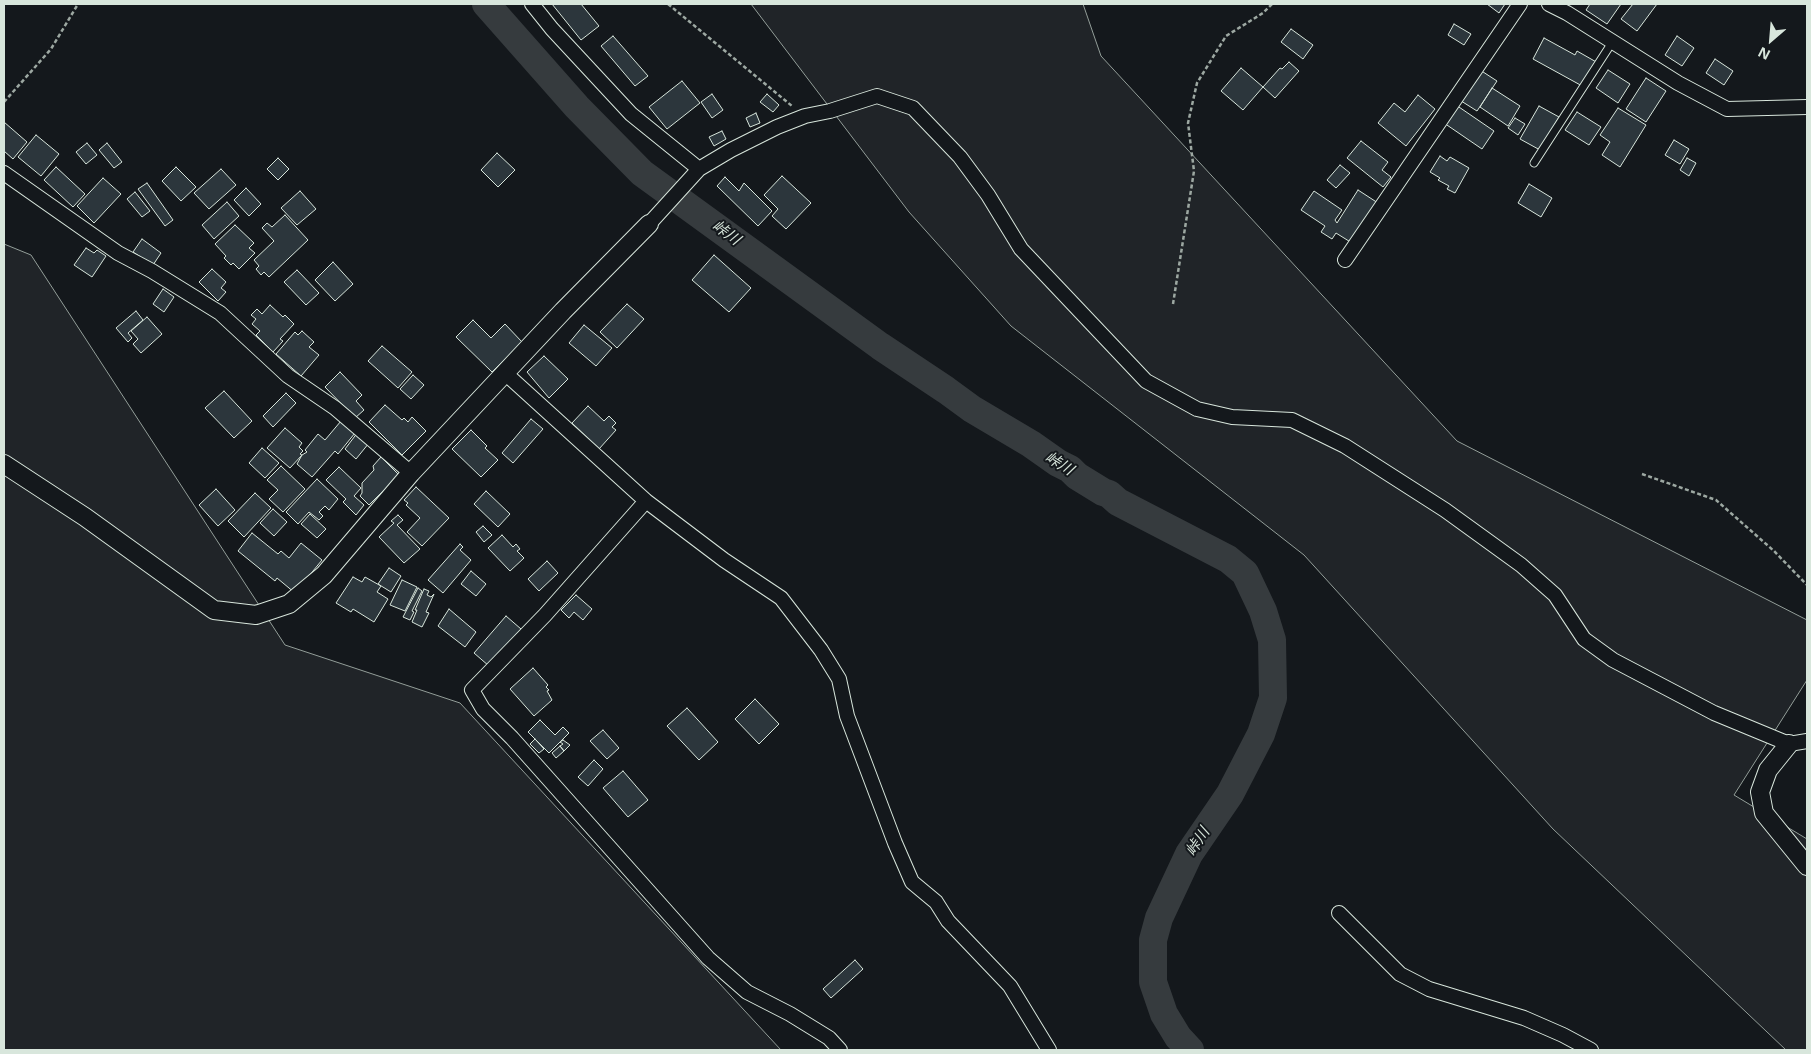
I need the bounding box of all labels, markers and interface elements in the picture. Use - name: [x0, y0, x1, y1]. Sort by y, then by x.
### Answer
- north arrow: [1746, 15, 1796, 65]
- text: N: [1755, 43, 1773, 65]
- water label: 峠川: [709, 217, 743, 249]
- water label: 峠川: [1042, 448, 1076, 480]
- water label: 峠川: [1182, 825, 1214, 859]

